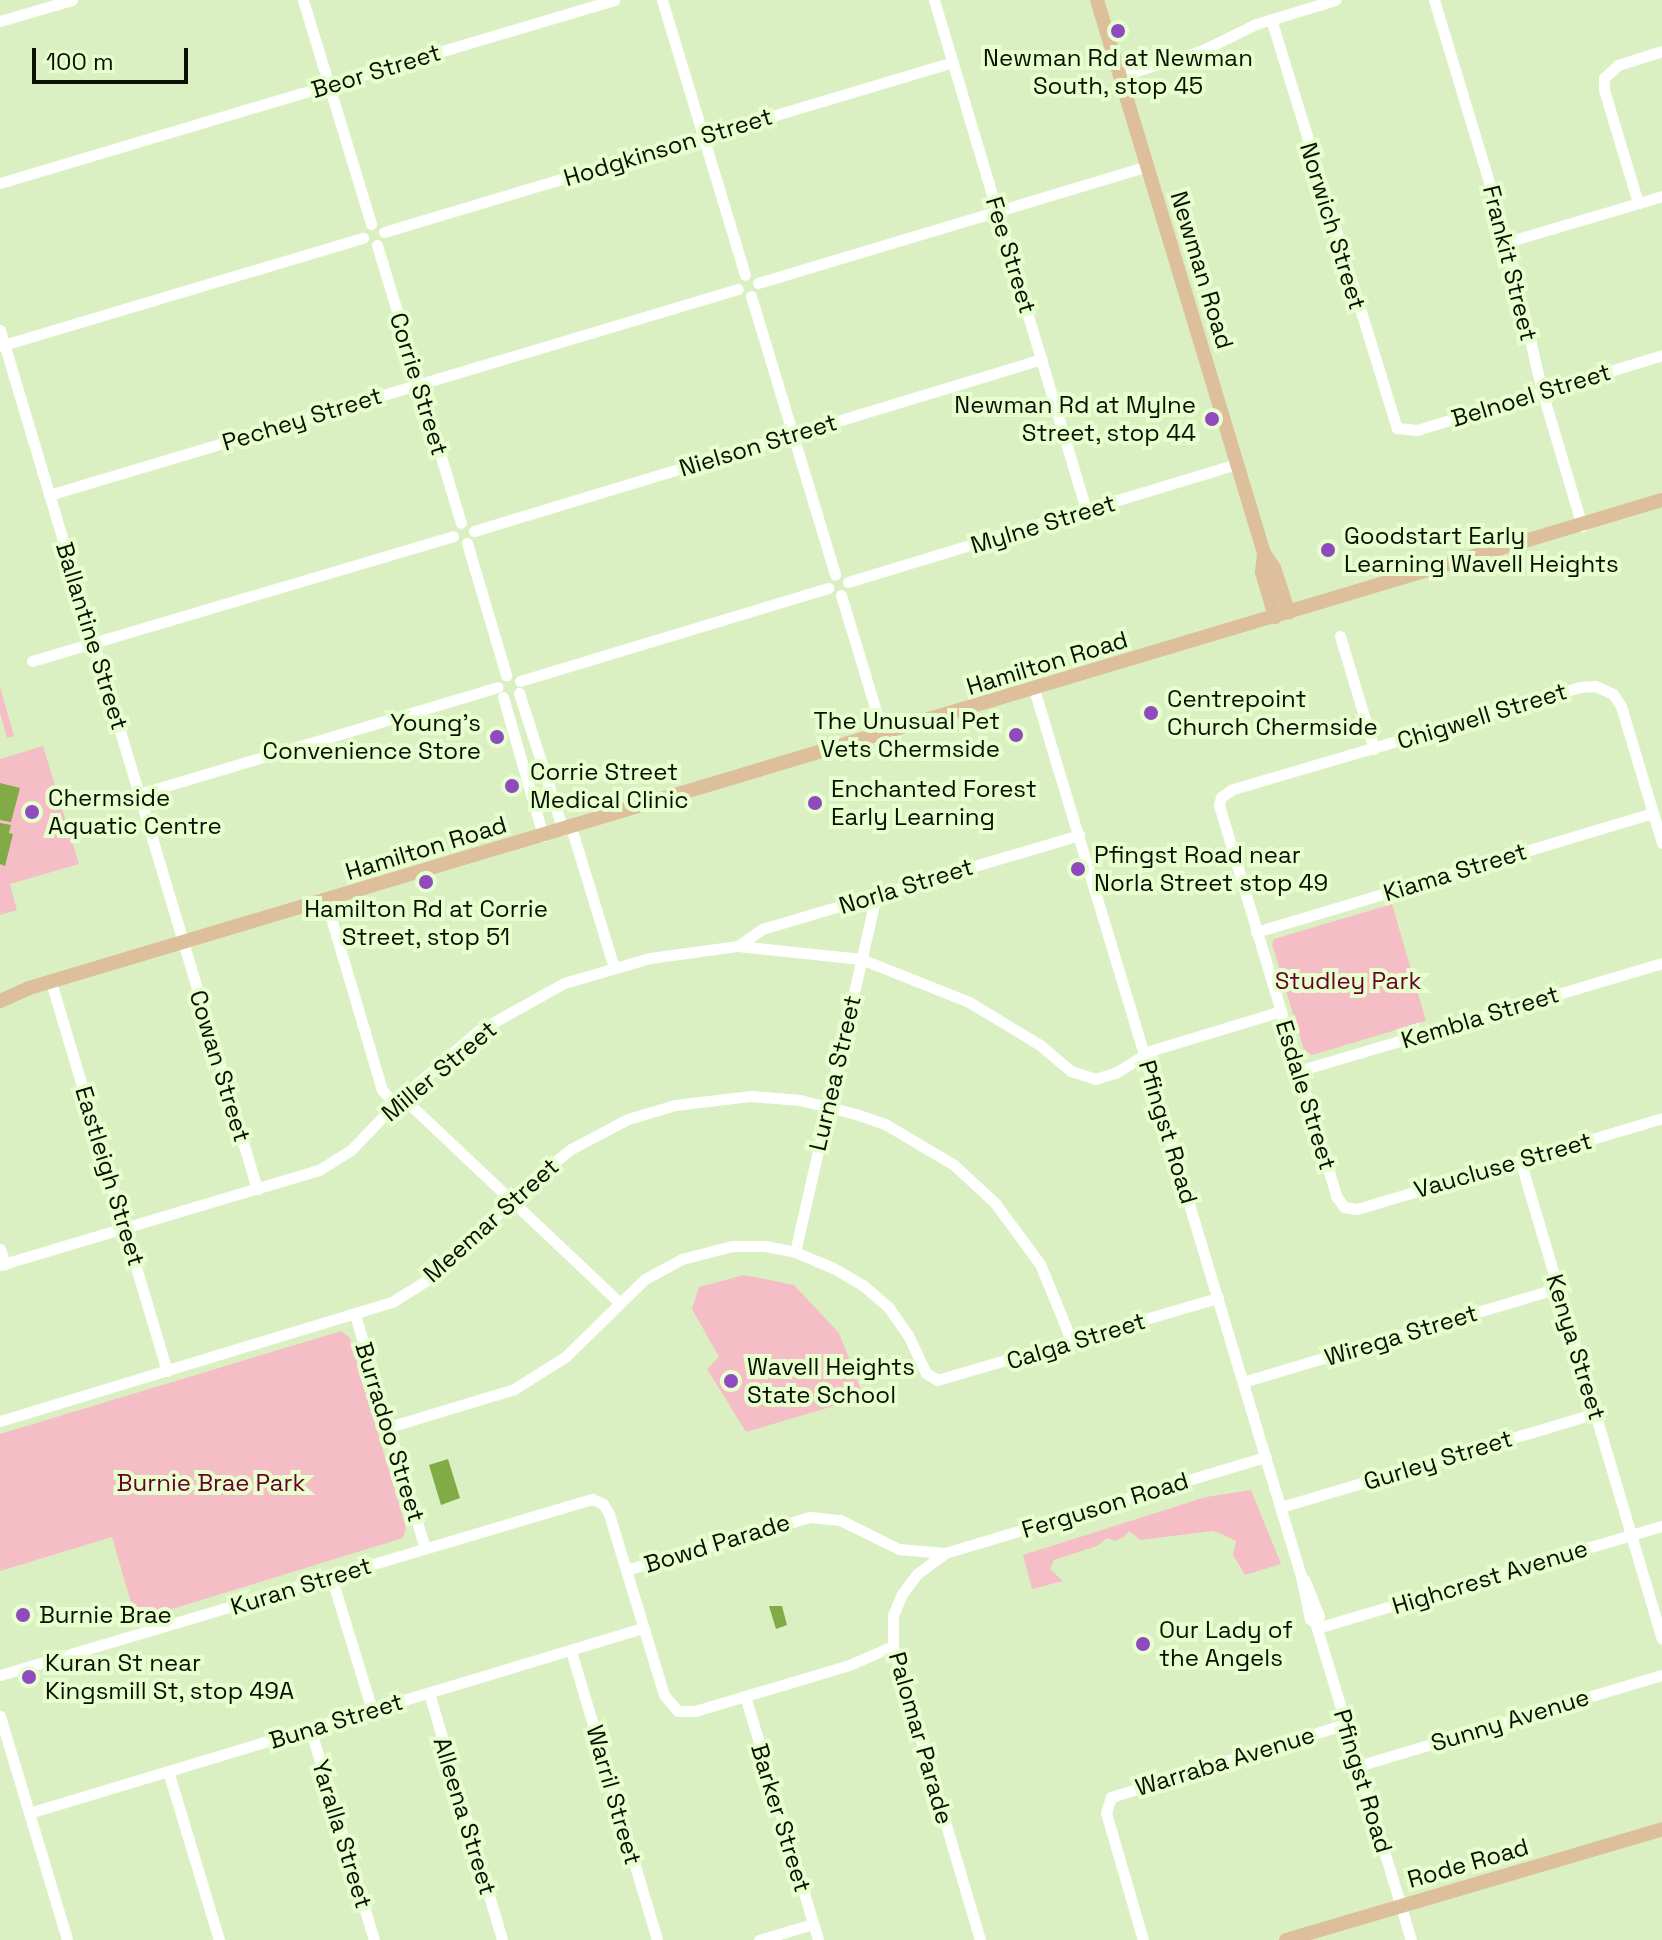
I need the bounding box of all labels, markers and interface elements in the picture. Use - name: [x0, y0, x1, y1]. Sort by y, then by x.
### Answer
- marker: Newman Rd at Newman South, stop 45: [1109, 22, 1127, 40]
- scale bar: [36, 32, 192, 82]
- street label: Beor Street: [308, 38, 444, 104]
- place label: Newman Rd at Newman South, stop 45: [983, 44, 1253, 100]
- text: 100 m: [46, 46, 114, 77]
- street label: Hodgkinson Street: [560, 102, 776, 192]
- street label: Norwich Street: [1294, 139, 1372, 313]
- street label: Frankit Street: [1477, 182, 1543, 344]
- street label: Newman Road: [1164, 188, 1240, 352]
- street label: Fee Street: [980, 193, 1042, 317]
- street label: Corrie Street: [384, 309, 454, 459]
- street label: Belnoel Street: [1448, 357, 1614, 433]
- street label: Pechey Street: [219, 381, 385, 457]
- place label: Newman Rd at Mylne Street, stop 44: [954, 391, 1196, 447]
- street label: Nielson Street: [676, 407, 840, 483]
- marker: Newman Rd at Mylne Street, stop 44: [1203, 410, 1221, 428]
- street label: Mylne Street: [967, 488, 1119, 560]
- place label: Goodstart Early Learning Wavell Heights: [1344, 522, 1619, 578]
- street label: Ballantine Street: [50, 539, 134, 733]
- marker: Goodstart Early Learning Wavell Heights: [1319, 541, 1337, 559]
- street label: Hamilton Road: [963, 625, 1131, 701]
- street label: Chigwell Street: [1394, 677, 1570, 755]
- place label: Centrepoint Church Chermside: [1167, 685, 1378, 741]
- marker: Centrepoint Church Chermside: [1142, 704, 1160, 722]
- place label: The Unusual Pet Vets Chermside: [814, 707, 1000, 763]
- place label: Young's Convenience Store: [263, 709, 481, 765]
- marker: The Unusual Pet Vets Chermside: [1007, 726, 1025, 744]
- marker: Young's Convenience Store: [488, 728, 506, 746]
- place label: Corrie Street Medical Clinic: [530, 758, 689, 814]
- marker: Corrie Street Medical Clinic: [501, 775, 523, 797]
- place label: Enchanted Forest Early Learning: [831, 775, 1037, 831]
- place label: Chermside Aquatic Centre: [48, 784, 222, 840]
- marker: Enchanted Forest Early Learning: [806, 794, 824, 812]
- marker: Chermside Aquatic Centre: [23, 803, 41, 821]
- street label: Hamilton Road: [342, 810, 510, 886]
- street label: Kiama Street: [1380, 837, 1530, 907]
- place label: Pfingst Road near Norla Street stop 49: [1094, 841, 1328, 897]
- street label: Norla Street: [835, 852, 977, 920]
- marker: Pfingst Road near Norla Street stop 49: [1069, 860, 1087, 878]
- marker: Hamilton Rd at Corrie Street, stop 51: [417, 873, 435, 891]
- place label: Hamilton Rd at Corrie Street, stop 51: [304, 895, 548, 951]
- park label: Studley Park: [1275, 967, 1421, 995]
- street label: Kembla Street: [1398, 979, 1562, 1055]
- street label: Cowan Street: [183, 987, 257, 1145]
- street label: Lurnea Street: [803, 992, 867, 1154]
- street label: Miller Street: [376, 1015, 502, 1127]
- street label: Esdale Street: [1270, 1017, 1342, 1173]
- street label: Pfingst Road: [1132, 1057, 1204, 1207]
- street label: Eastleigh Street: [69, 1083, 151, 1269]
- street label: Vaucluse Street: [1411, 1126, 1595, 1204]
- street label: Meemar Street: [417, 1152, 565, 1288]
- street label: Kenya Street: [1540, 1271, 1612, 1423]
- street label: Wirega Street: [1321, 1298, 1481, 1372]
- street label: Calga Street: [1003, 1306, 1149, 1376]
- street label: Burradoo Street: [349, 1339, 431, 1525]
- place label: Wavell Heights State School: [747, 1353, 915, 1409]
- marker: Wavell Heights State School: [722, 1372, 740, 1390]
- street label: Gurley Street: [1360, 1424, 1516, 1496]
- street label: Ferguson Road: [1018, 1466, 1192, 1544]
- park label: Burnie Brae Park: [117, 1469, 305, 1497]
- street label: Bowd Parade: [641, 1507, 793, 1579]
- street label: Highcrest Avenue: [1389, 1534, 1591, 1620]
- street label: Kuran Street: [227, 1551, 375, 1621]
- place label: Burnie Brae: [39, 1601, 172, 1629]
- marker: Burnie Brae: [14, 1606, 32, 1624]
- place label: Our Lady of the Angels: [1159, 1616, 1293, 1672]
- marker: Our Lady of the Angels: [1134, 1635, 1152, 1653]
- street label: Palomar Parade: [883, 1648, 959, 1828]
- place label: Kuran St near Kingsmill St, stop 49A: [45, 1649, 295, 1705]
- marker: Kuran St near Kingsmill St, stop 49A: [20, 1668, 38, 1686]
- street label: Sunny Avenue: [1427, 1682, 1593, 1758]
- street label: Buna Street: [266, 1687, 406, 1755]
- street label: Pfingst Road: [1327, 1706, 1399, 1856]
- street label: Warraba Avenue: [1132, 1720, 1318, 1802]
- street label: Warril Street: [580, 1722, 648, 1868]
- street label: Alleena Street: [427, 1734, 503, 1898]
- street label: Barker Street: [745, 1740, 817, 1896]
- street label: Yaralla Street: [306, 1756, 378, 1912]
- street label: Rode Road: [1404, 1832, 1532, 1894]

